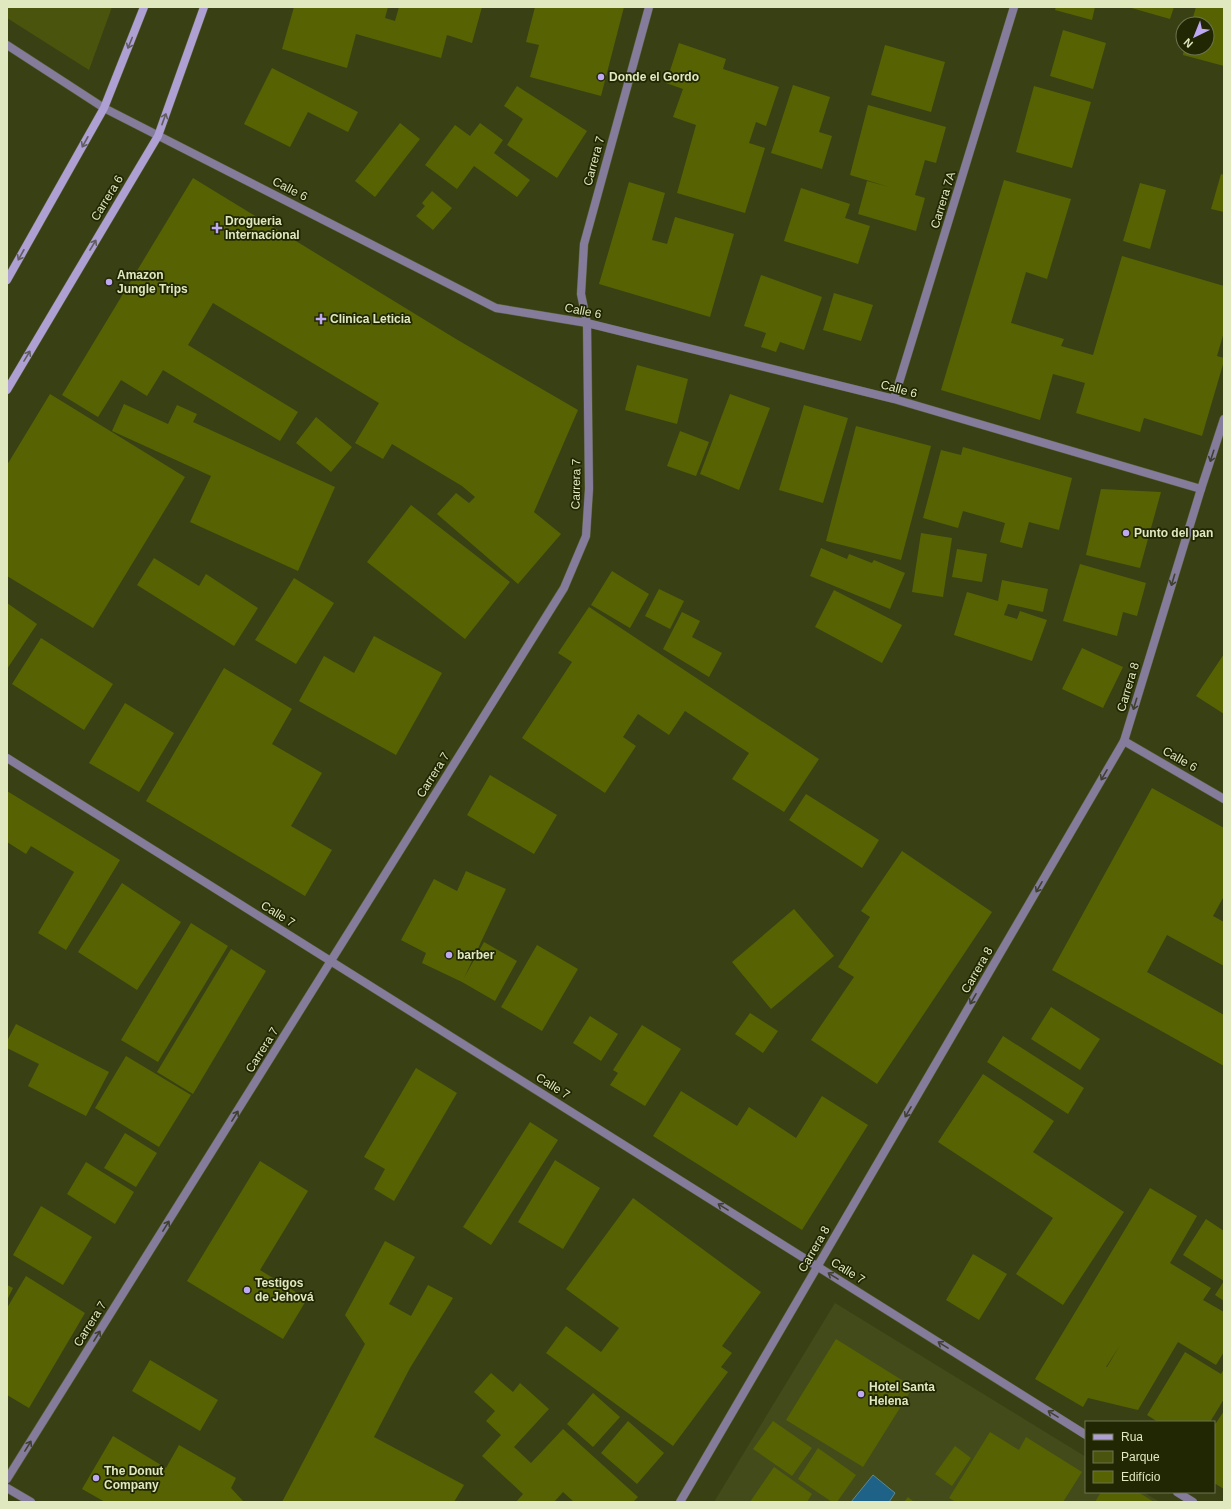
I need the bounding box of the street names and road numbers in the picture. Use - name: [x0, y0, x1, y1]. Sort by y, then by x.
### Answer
- street label: Carrera 7: [581, 134, 607, 187]
- street label: Carrera 7A: [928, 170, 958, 230]
- street label: Carrera 6: [88, 172, 126, 223]
- street label: Calle 6: [270, 174, 310, 204]
- street label: Calle 6: [563, 301, 603, 321]
- street label: Calle 6: [879, 377, 919, 401]
- street label: Carrera 7: [569, 458, 583, 509]
- street label: Carrera 8: [1114, 660, 1142, 713]
- street label: Calle 6: [1160, 744, 1200, 775]
- street label: Carrera 7: [414, 750, 453, 800]
- street label: Calle 7: [258, 898, 298, 930]
- street label: Carrera 8: [958, 944, 996, 995]
- street label: Carrera 7: [243, 1025, 282, 1075]
- street label: Calle 7: [533, 1070, 573, 1102]
- street label: Carrera 8: [795, 1223, 833, 1274]
- street label: Calle 7: [828, 1255, 868, 1287]
- street label: Carrera 7: [71, 1299, 110, 1349]

